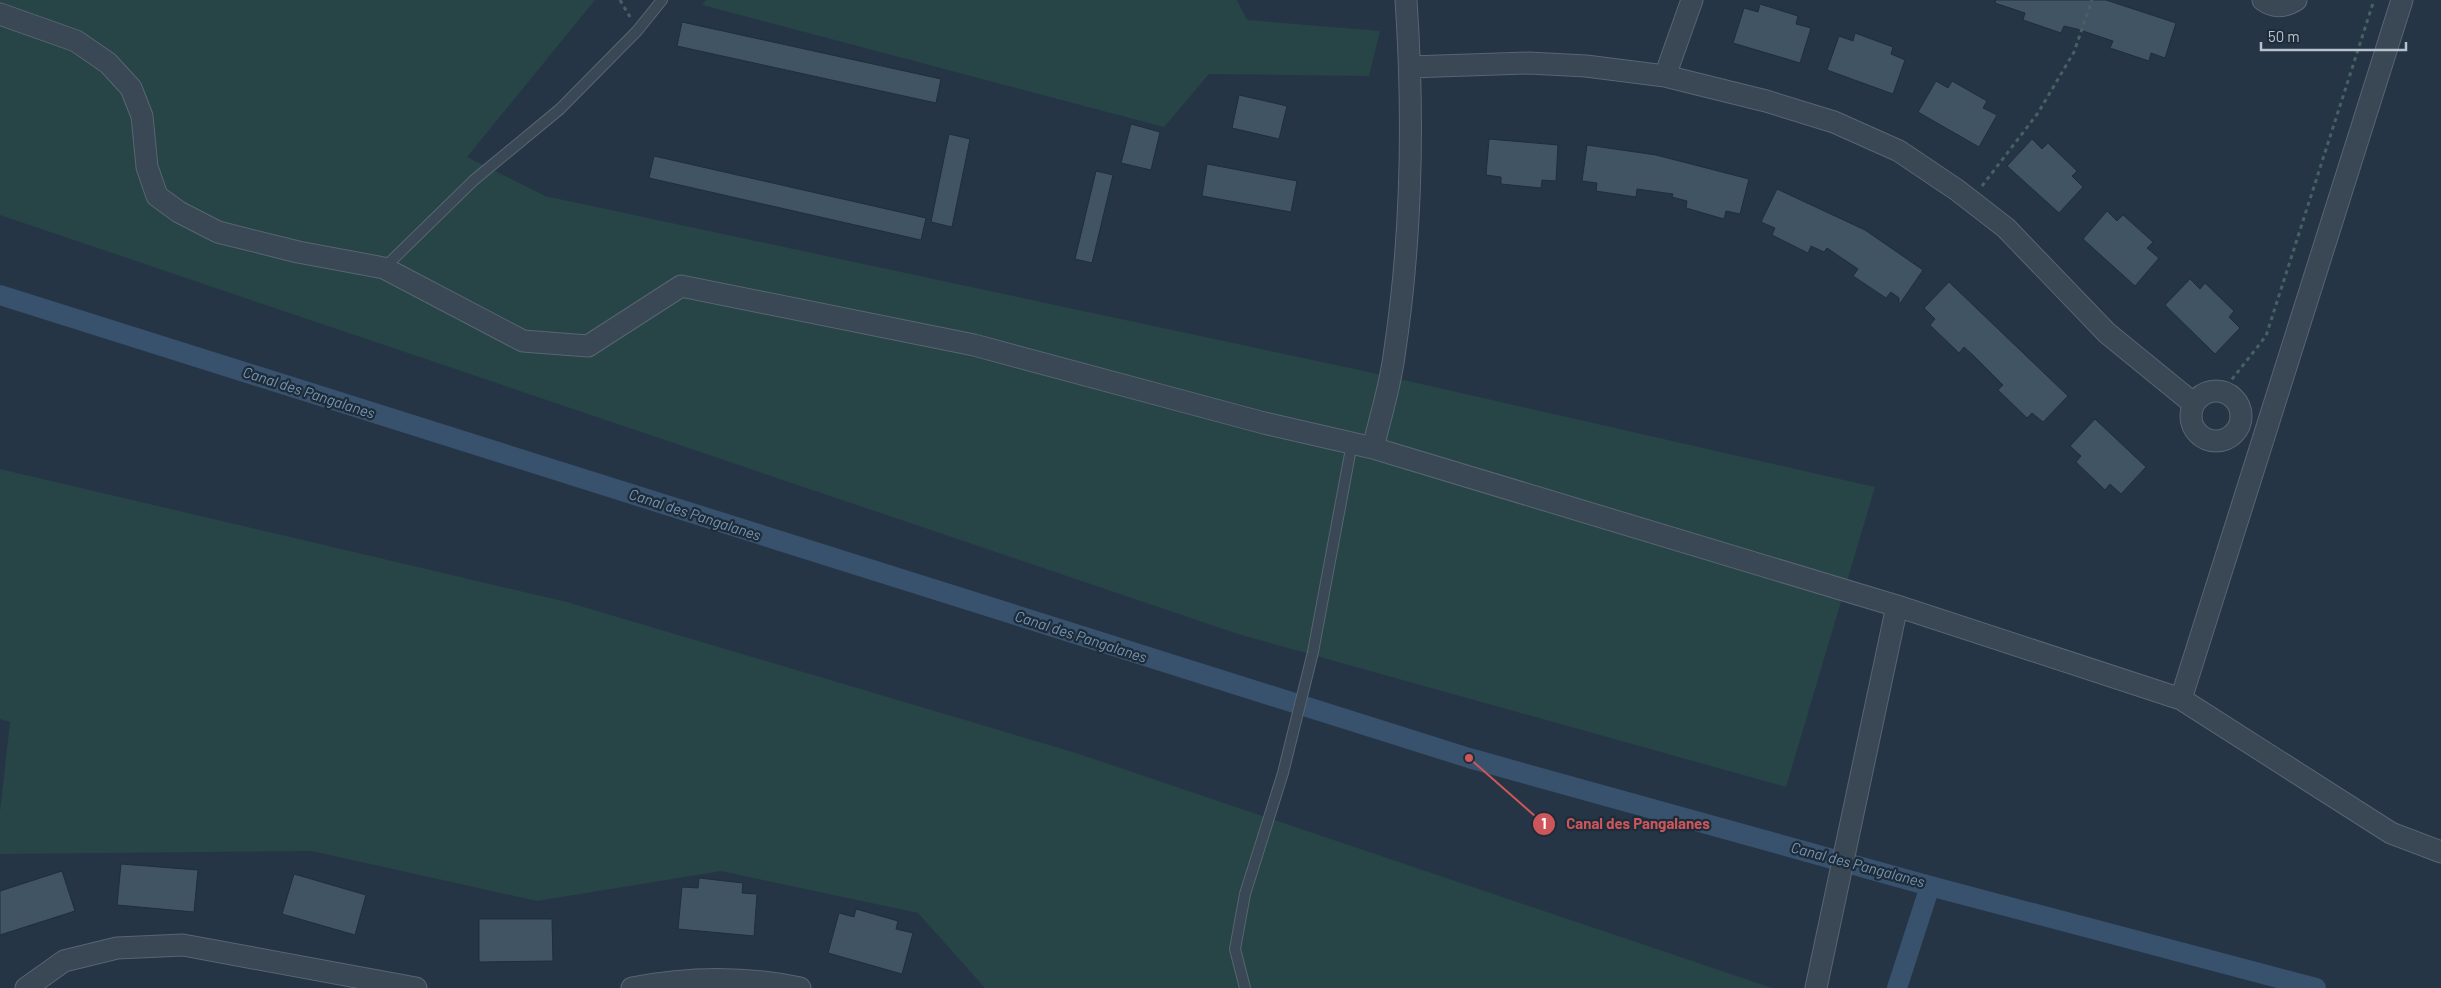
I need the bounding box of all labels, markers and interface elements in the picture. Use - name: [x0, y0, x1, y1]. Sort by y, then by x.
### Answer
- scale bar: [2261, 20, 2406, 52]
- text: 50 m: [2268, 27, 2300, 45]
- water label: Canal des Pangalanes: [241, 362, 377, 422]
- water label: Canal des Pangalanes: [627, 484, 763, 544]
- water label: Canal des Pangalanes: [1013, 606, 1149, 666]
- callout: Canal des Pangalanes: [1531, 809, 1720, 839]
- text: 1: [1541, 814, 1547, 832]
- text: Canal des Pangalanes: [1566, 814, 1710, 832]
- water label: Canal des Pangalanes: [1789, 837, 1927, 891]

